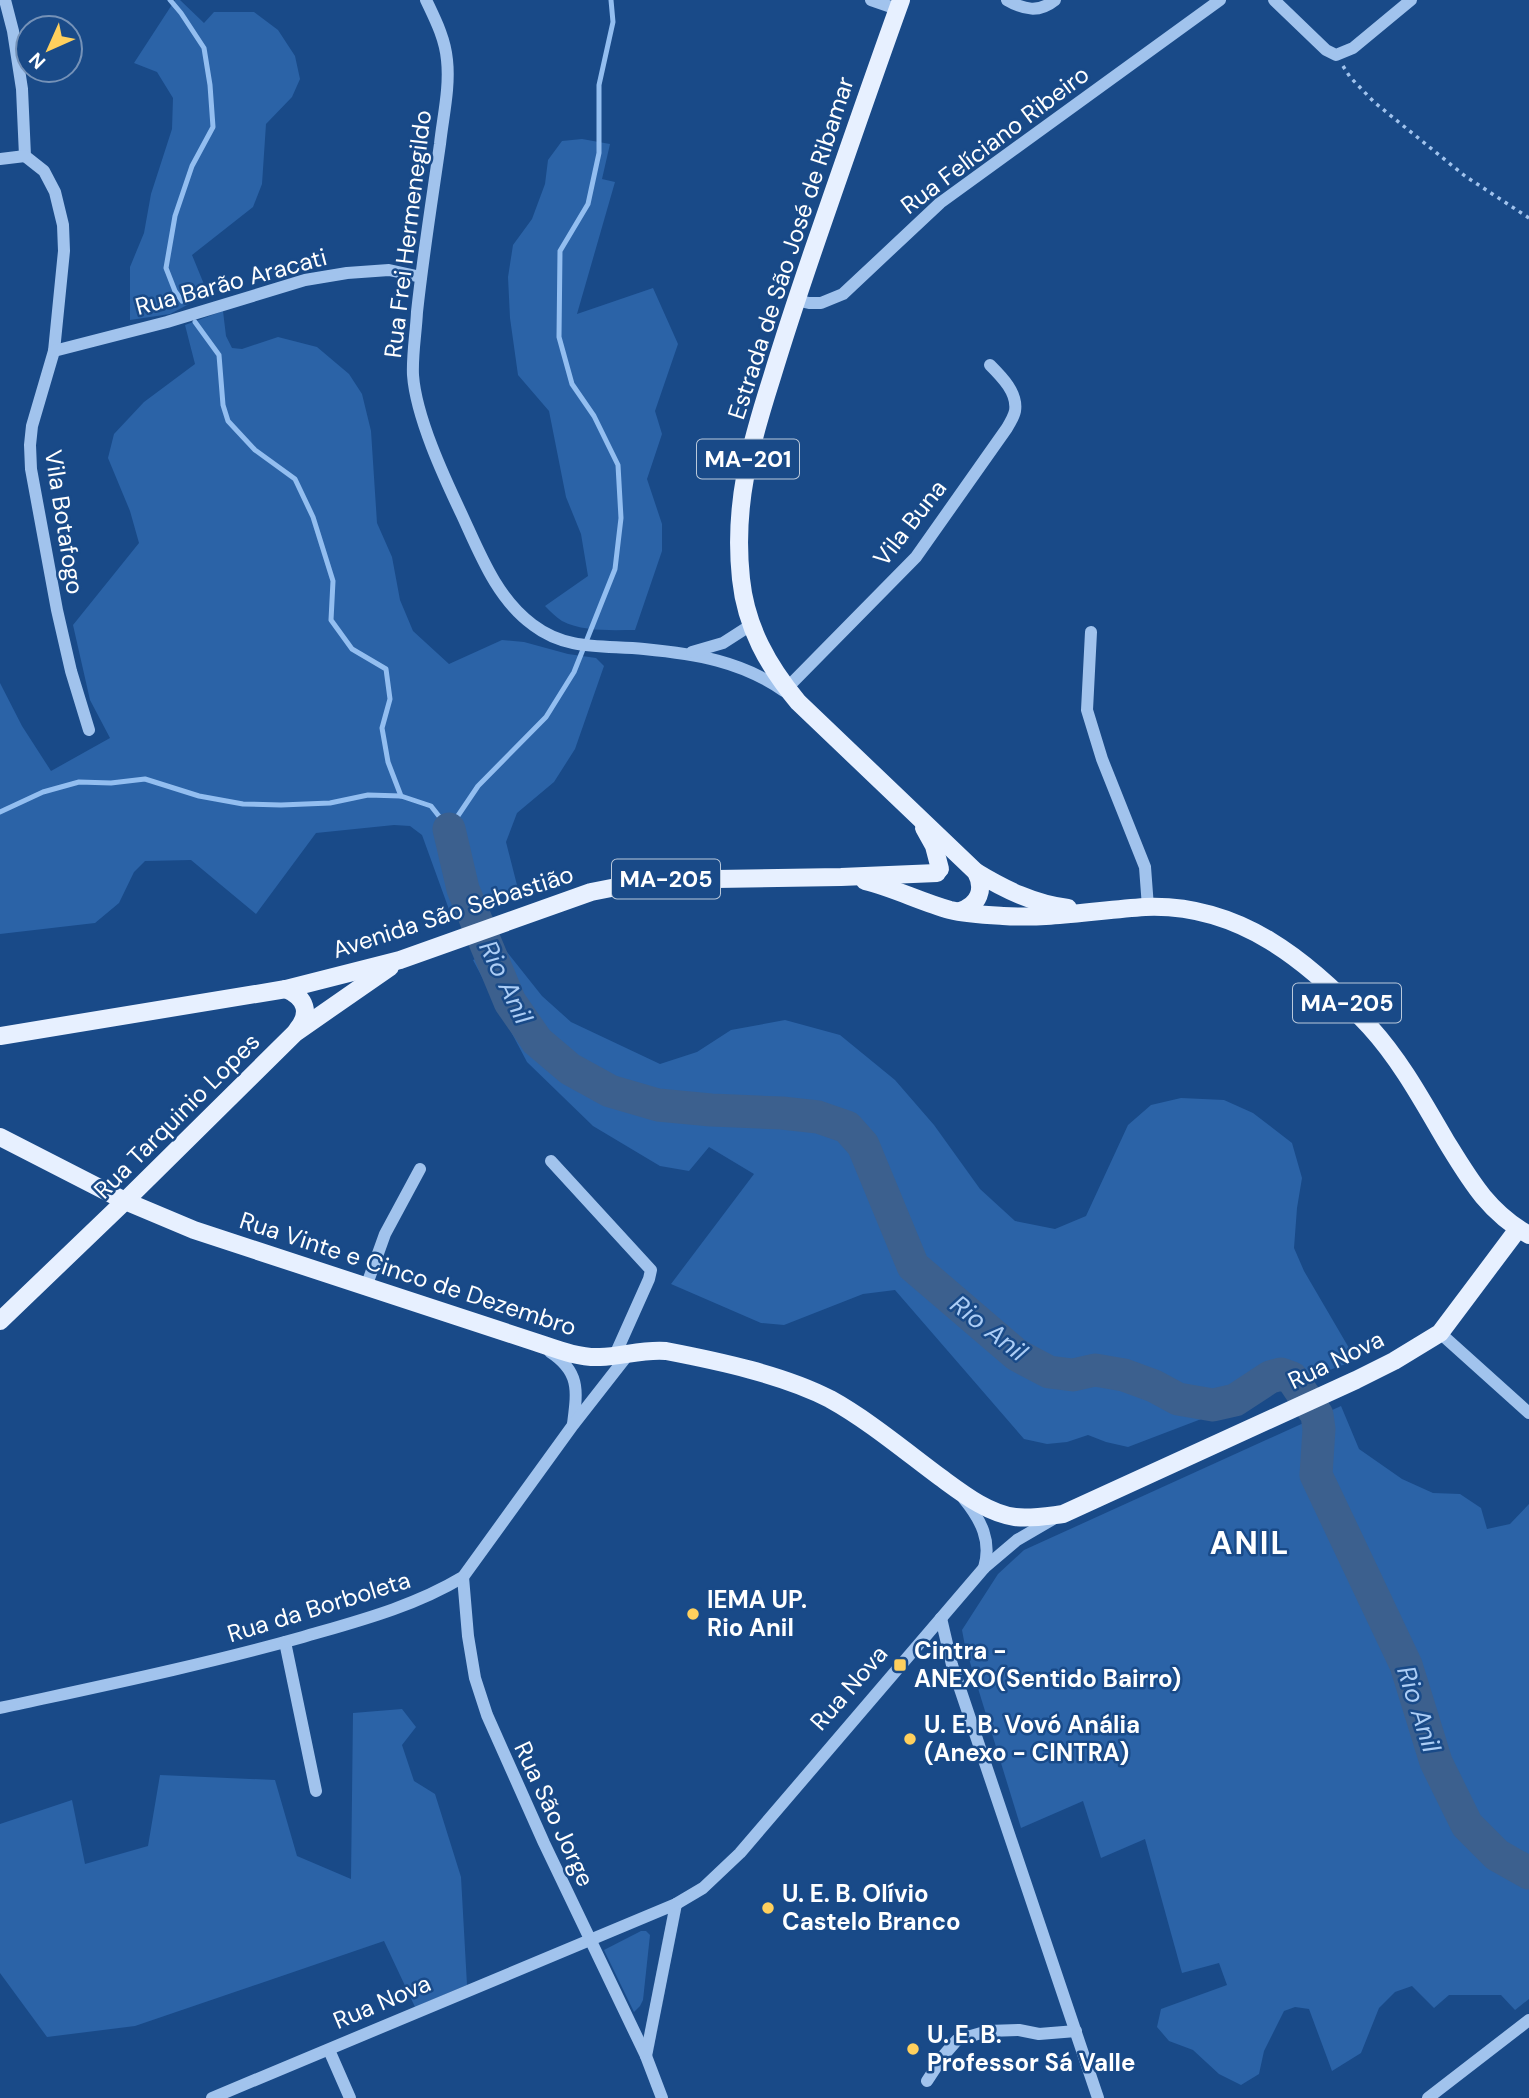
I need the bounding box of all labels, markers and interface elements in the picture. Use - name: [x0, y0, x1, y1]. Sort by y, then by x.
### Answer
- north arrow: [14, 14, 84, 84]
- text: N: [24, 47, 51, 74]
- street label: Rua Felíciano Ribeiro: [894, 59, 1095, 221]
- street label: Estrada de São José de Ribamar: [720, 73, 861, 423]
- street label: Rua Frei Hermenegildo: [377, 108, 438, 360]
- street label: Rua Barão Aracati: [132, 241, 330, 322]
- road number: MA-201: [697, 440, 799, 478]
- street label: Vila Botafogo: [38, 447, 91, 596]
- street label: Vila Buna: [866, 473, 953, 572]
- street label: Avenida São Sebastião: [328, 858, 577, 965]
- road number: MA-205: [612, 860, 720, 898]
- water label: Rio Anil: [471, 935, 541, 1030]
- road number: MA-205: [1293, 984, 1401, 1022]
- street label: Rua Tarquinio Lopes: [87, 1026, 266, 1205]
- street label: Rua Vinte e Cinco de Dezembro: [236, 1204, 580, 1343]
- water label: Rio Anil: [944, 1287, 1035, 1369]
- street label: Rua Nova: [1283, 1323, 1389, 1396]
- district label: ANIL: [1210, 1522, 1290, 1564]
- street label: Rua da Borboleta: [224, 1564, 414, 1649]
- place label: IEMA UP. Rio Anil: [707, 1584, 807, 1643]
- marker: IEMA UP. Rio Anil: [685, 1606, 701, 1622]
- place label: Cintra - ANEXO(Sentido Bairro): [914, 1635, 1181, 1694]
- street label: Rua Nova: [803, 1639, 894, 1737]
- marker: Cintra - ANEXO(Sentido Bairro): [892, 1657, 908, 1673]
- water label: Rio Anil: [1389, 1661, 1449, 1758]
- place label: U. E. B. Vovó Anália (Anexo - CINTRA): [924, 1709, 1140, 1768]
- marker: U. E. B. Vovó Anália (Anexo - CINTRA): [902, 1731, 918, 1747]
- street label: Rua São Jorge: [507, 1736, 602, 1891]
- place label: U. E. B. Olívio Castelo Branco: [782, 1878, 961, 1937]
- marker: U. E. B. Olívio Castelo Branco: [760, 1900, 776, 1916]
- street label: Rua Nova: [328, 1967, 435, 2036]
- place label: U. E. B. Professor Sá Valle: [927, 2019, 1135, 2078]
- marker: U. E. B. Professor Sá Valle: [905, 2041, 921, 2057]

